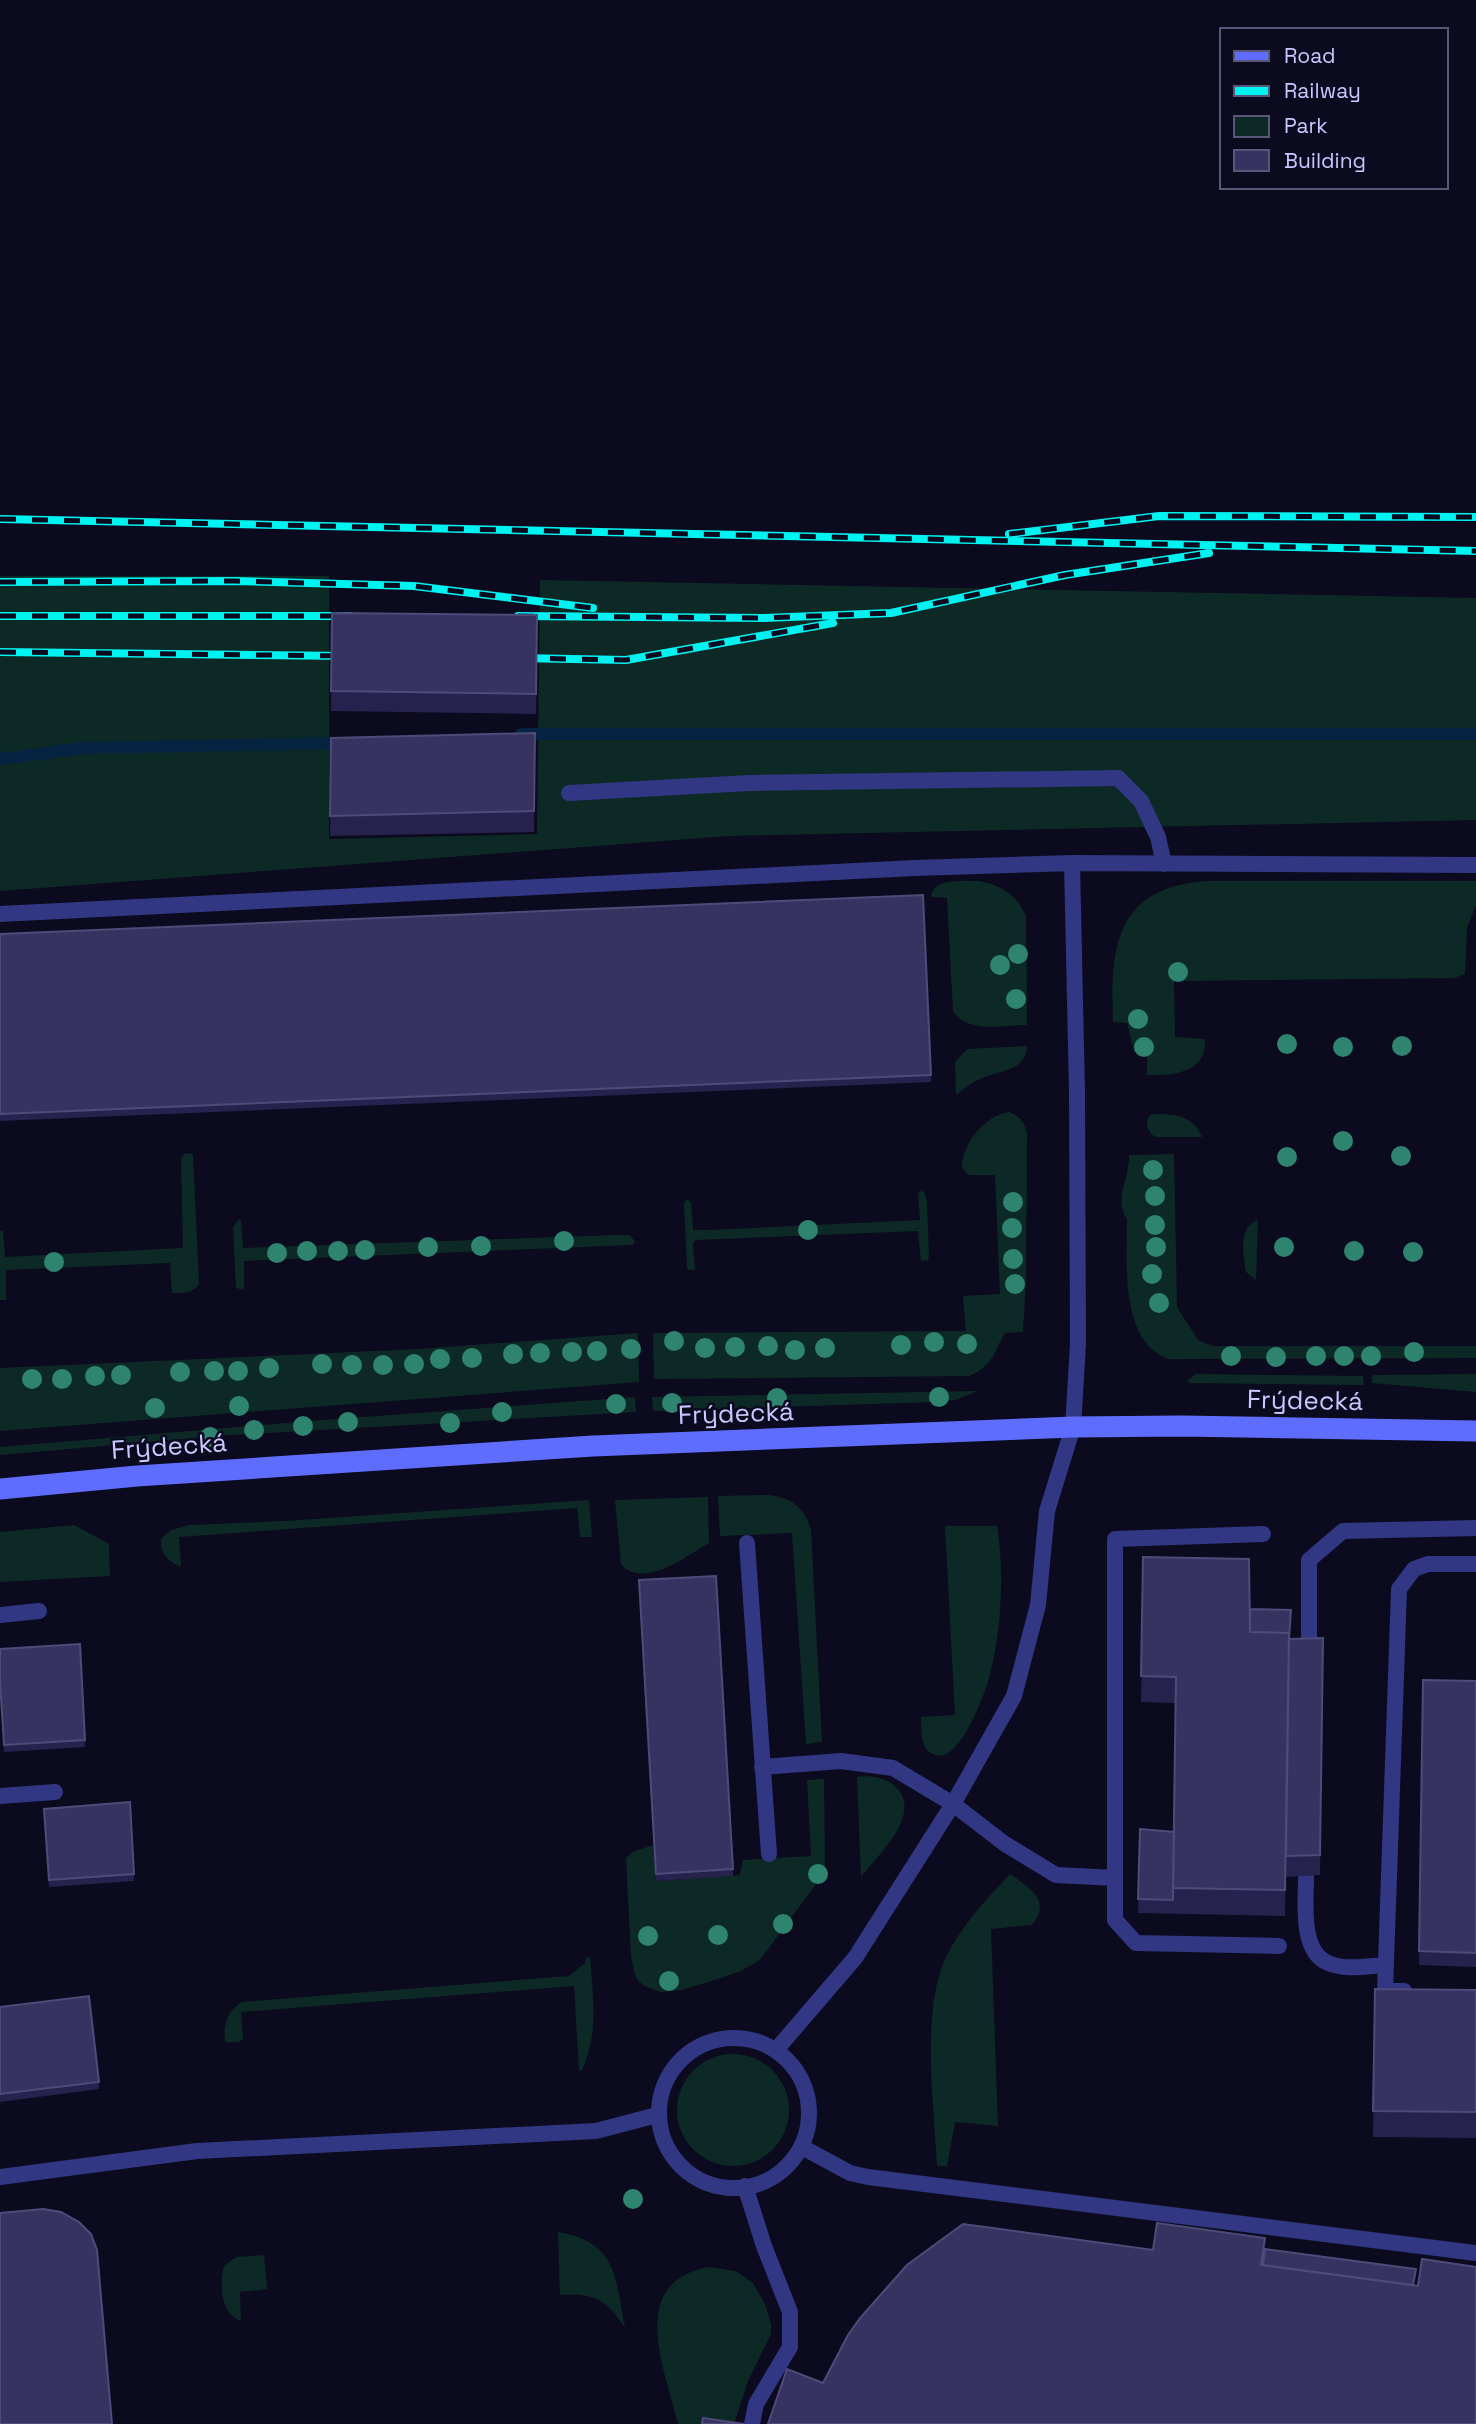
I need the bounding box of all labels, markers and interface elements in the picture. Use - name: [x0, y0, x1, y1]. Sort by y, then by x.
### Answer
- legend: [1220, 28, 1448, 189]
- text: Road: [1284, 42, 1336, 69]
- text: Railway: [1284, 77, 1361, 104]
- text: Park: [1284, 112, 1328, 139]
- text: Building: [1284, 147, 1366, 174]
- street label: Frýdecká: [1247, 1382, 1363, 1418]
- street label: Frýdecká: [677, 1394, 795, 1432]
- street label: Frýdecká: [110, 1425, 228, 1467]

